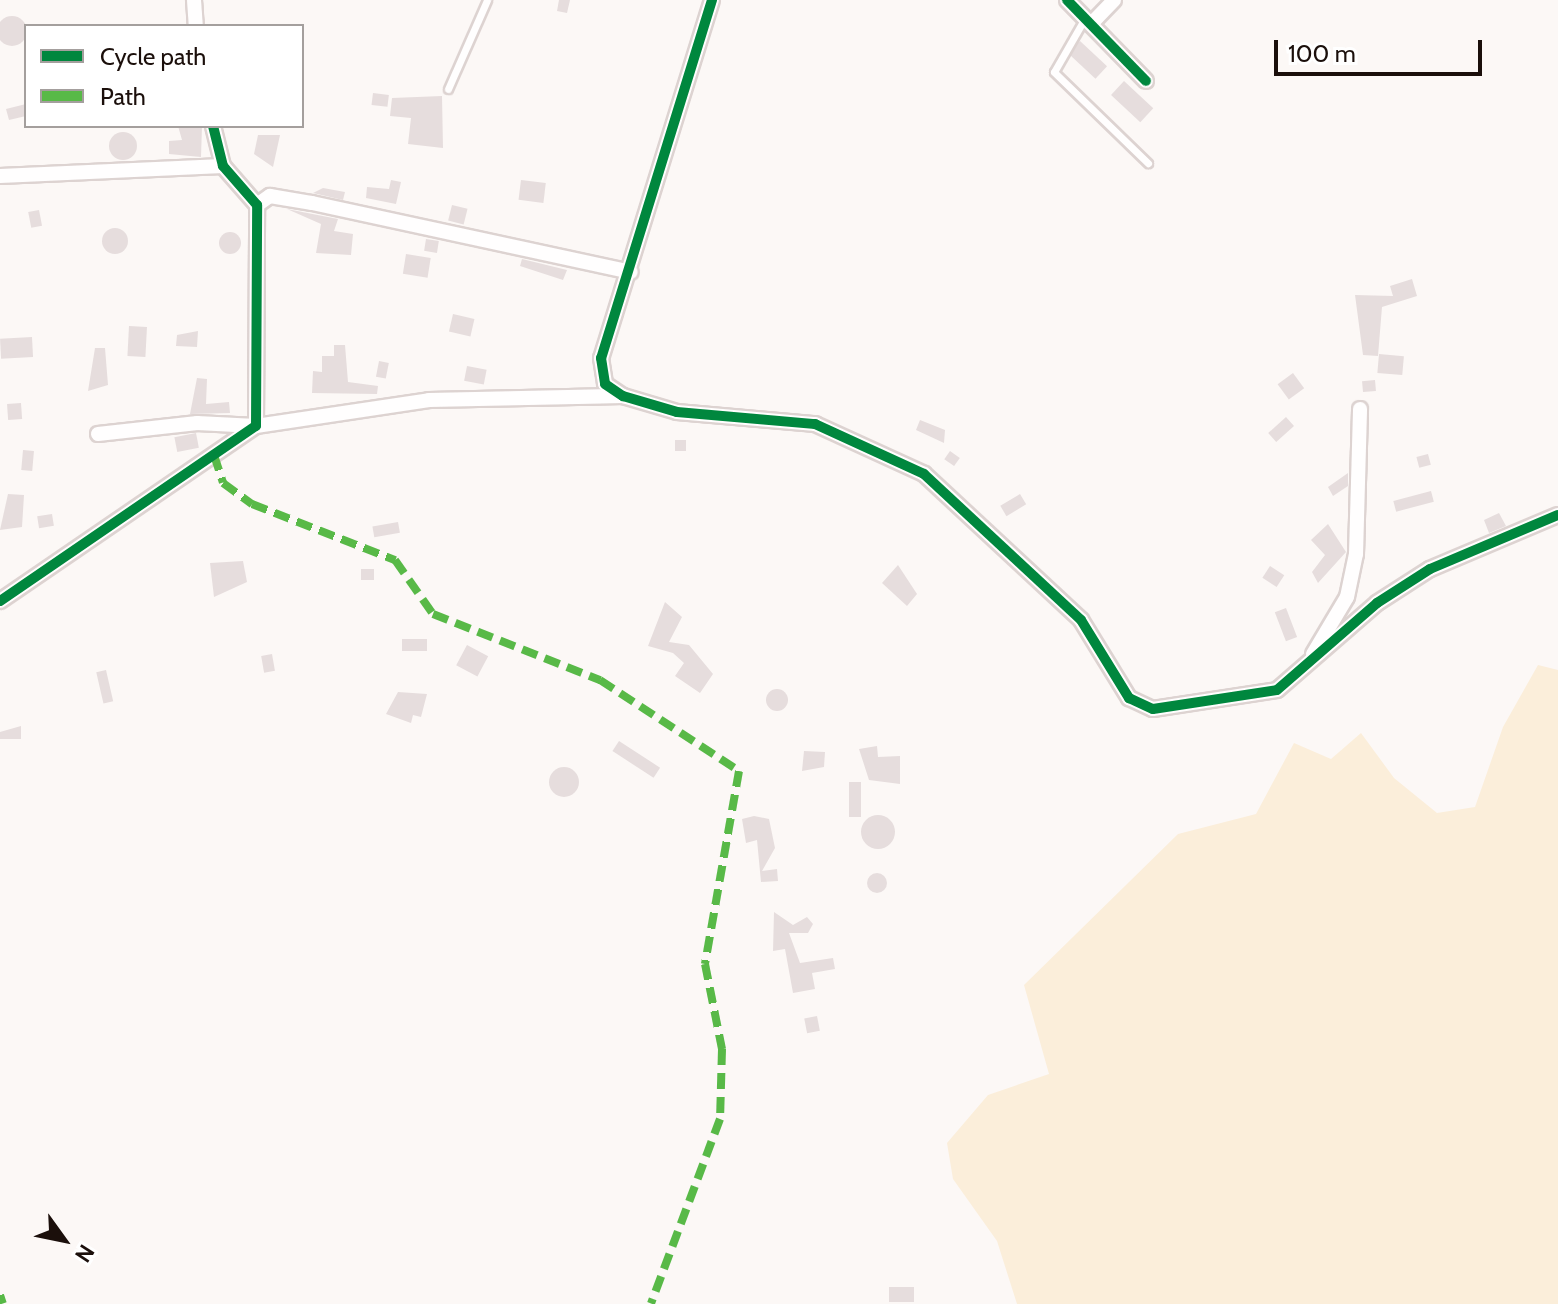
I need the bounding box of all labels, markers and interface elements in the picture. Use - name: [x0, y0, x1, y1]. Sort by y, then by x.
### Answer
- legend: [24, 24, 304, 128]
- scale bar: [1278, 24, 1486, 74]
- text: 100 m: [1288, 39, 1356, 68]
- text: Cycle path: [100, 42, 206, 71]
- text: Path: [100, 82, 146, 111]
- north arrow: [24, 1200, 104, 1280]
- text: N: [69, 1239, 100, 1267]

